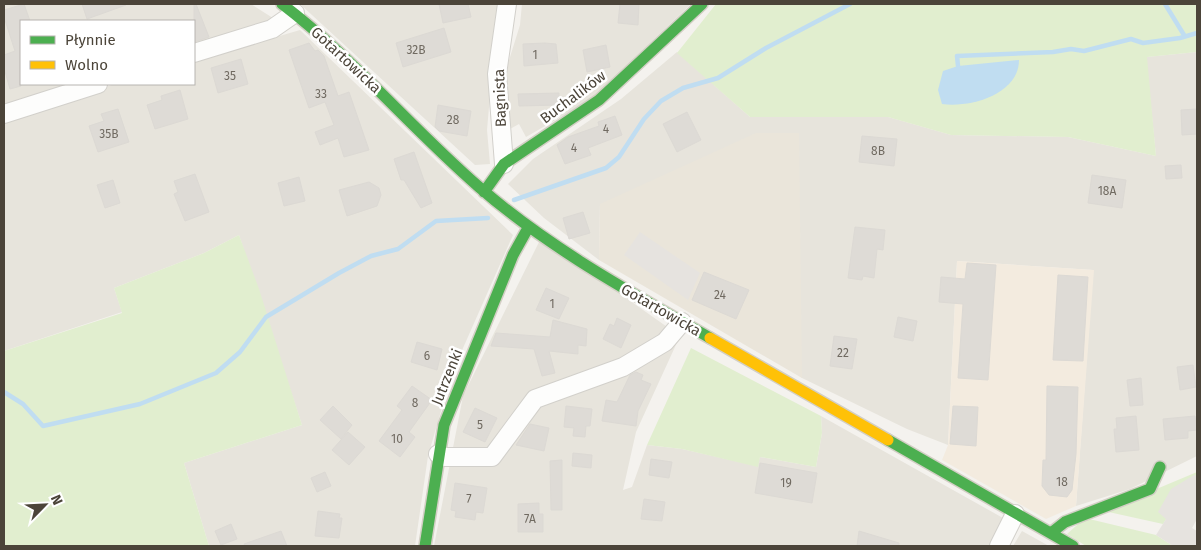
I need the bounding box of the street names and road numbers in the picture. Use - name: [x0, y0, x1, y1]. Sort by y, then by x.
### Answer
- street label: Gotartowicka: [307, 23, 385, 97]
- street label: Buchalików: [537, 66, 610, 128]
- street label: Bagnista: [490, 68, 510, 128]
- street label: Gotartowicka: [618, 280, 704, 340]
- street label: Jutrzenki: [427, 346, 467, 408]

